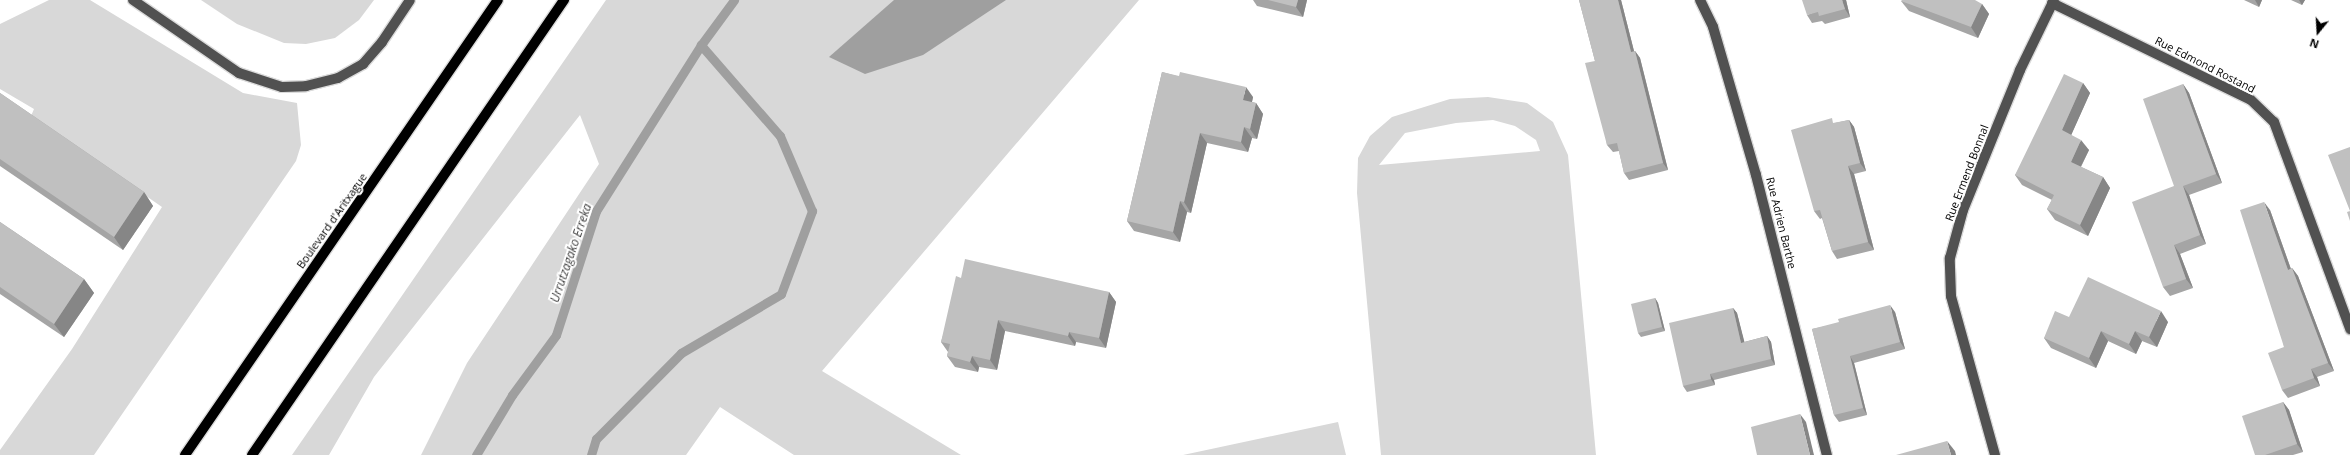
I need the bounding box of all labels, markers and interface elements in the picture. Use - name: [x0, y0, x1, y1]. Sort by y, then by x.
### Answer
- north arrow: [2298, 12, 2338, 52]
- street label: Rue Edmond Rostand: [2153, 34, 2257, 96]
- text: N: [2308, 35, 2321, 52]
- street label: Rue Ermend Bonnal: [1943, 123, 1991, 223]
- street label: Boulevard d'Aritxague: [294, 171, 370, 271]
- street label: Rue Adrien Barthe: [1763, 176, 1799, 270]
- water label: Urrutzagako Erreka: [547, 202, 595, 304]

